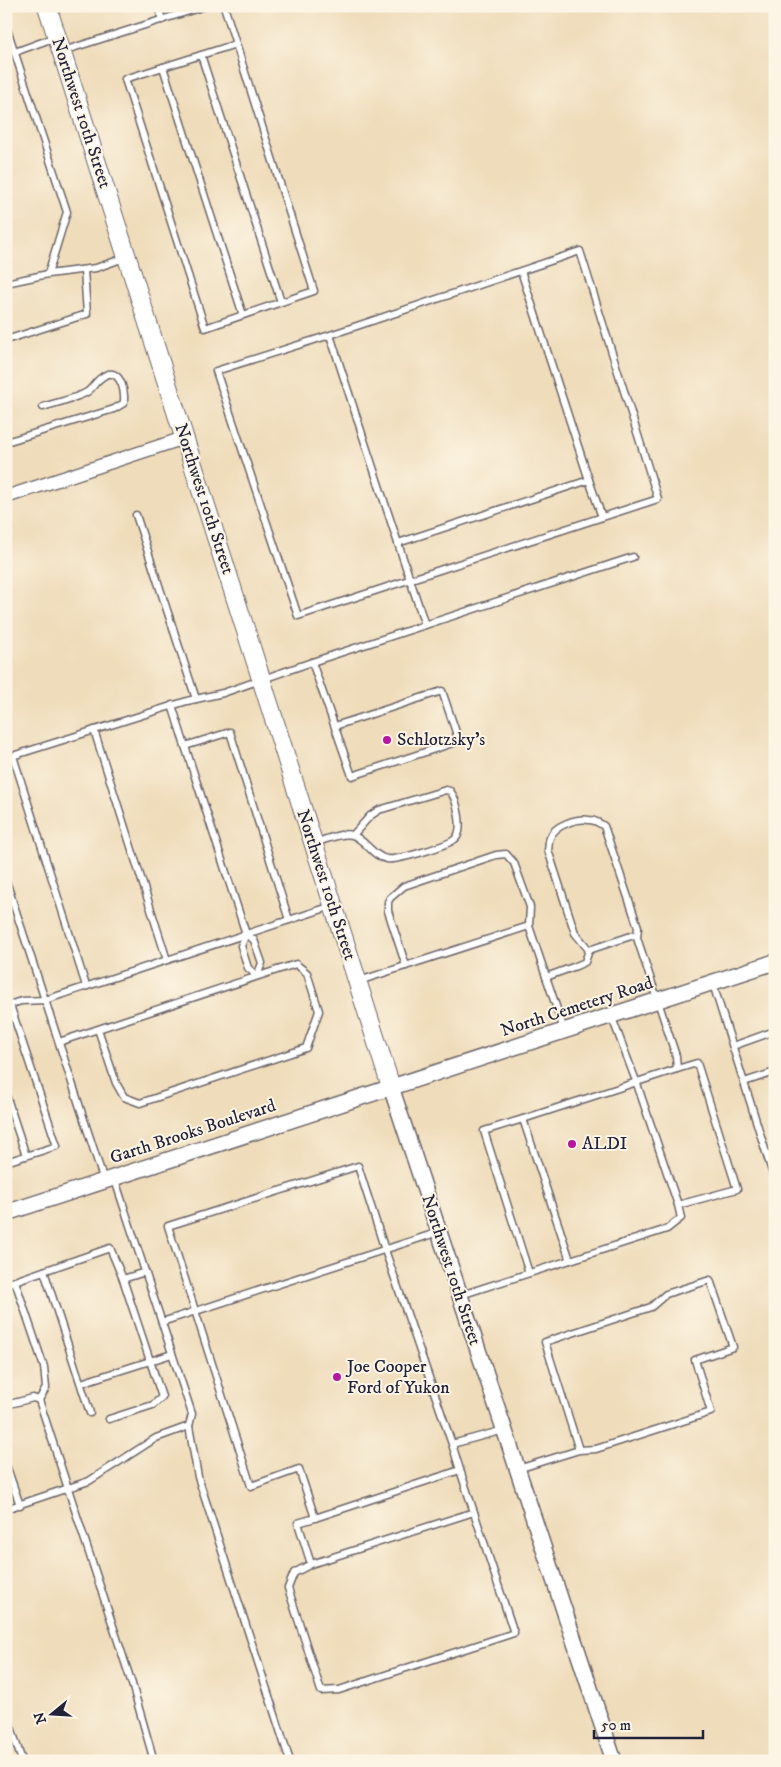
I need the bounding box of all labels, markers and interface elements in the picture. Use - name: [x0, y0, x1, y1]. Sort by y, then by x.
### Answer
- street label: Northwest 10th Street: [46, 35, 116, 191]
- street label: Northwest 10th Street: [169, 421, 239, 577]
- place label: Schlotzsky's: [397, 729, 485, 751]
- marker: Schlotzsky's: [381, 734, 393, 746]
- street label: Northwest 10th Street: [291, 807, 361, 963]
- street label: North Cemetery Road: [498, 972, 656, 1042]
- street label: Garth Brooks Boulevard: [107, 1095, 279, 1169]
- place label: ALDI: [582, 1133, 627, 1155]
- marker: ALDI: [566, 1138, 578, 1150]
- street label: Northwest 10th Street: [416, 1192, 486, 1348]
- place label: Joe Cooper Ford of Yukon: [345, 1356, 450, 1399]
- marker: Joe Cooper Ford of Yukon: [331, 1371, 343, 1383]
- north arrow: [28, 1690, 78, 1740]
- scale bar: [594, 1707, 702, 1739]
- text: N: [30, 1709, 51, 1726]
- text: 50 m: [601, 1716, 631, 1735]

